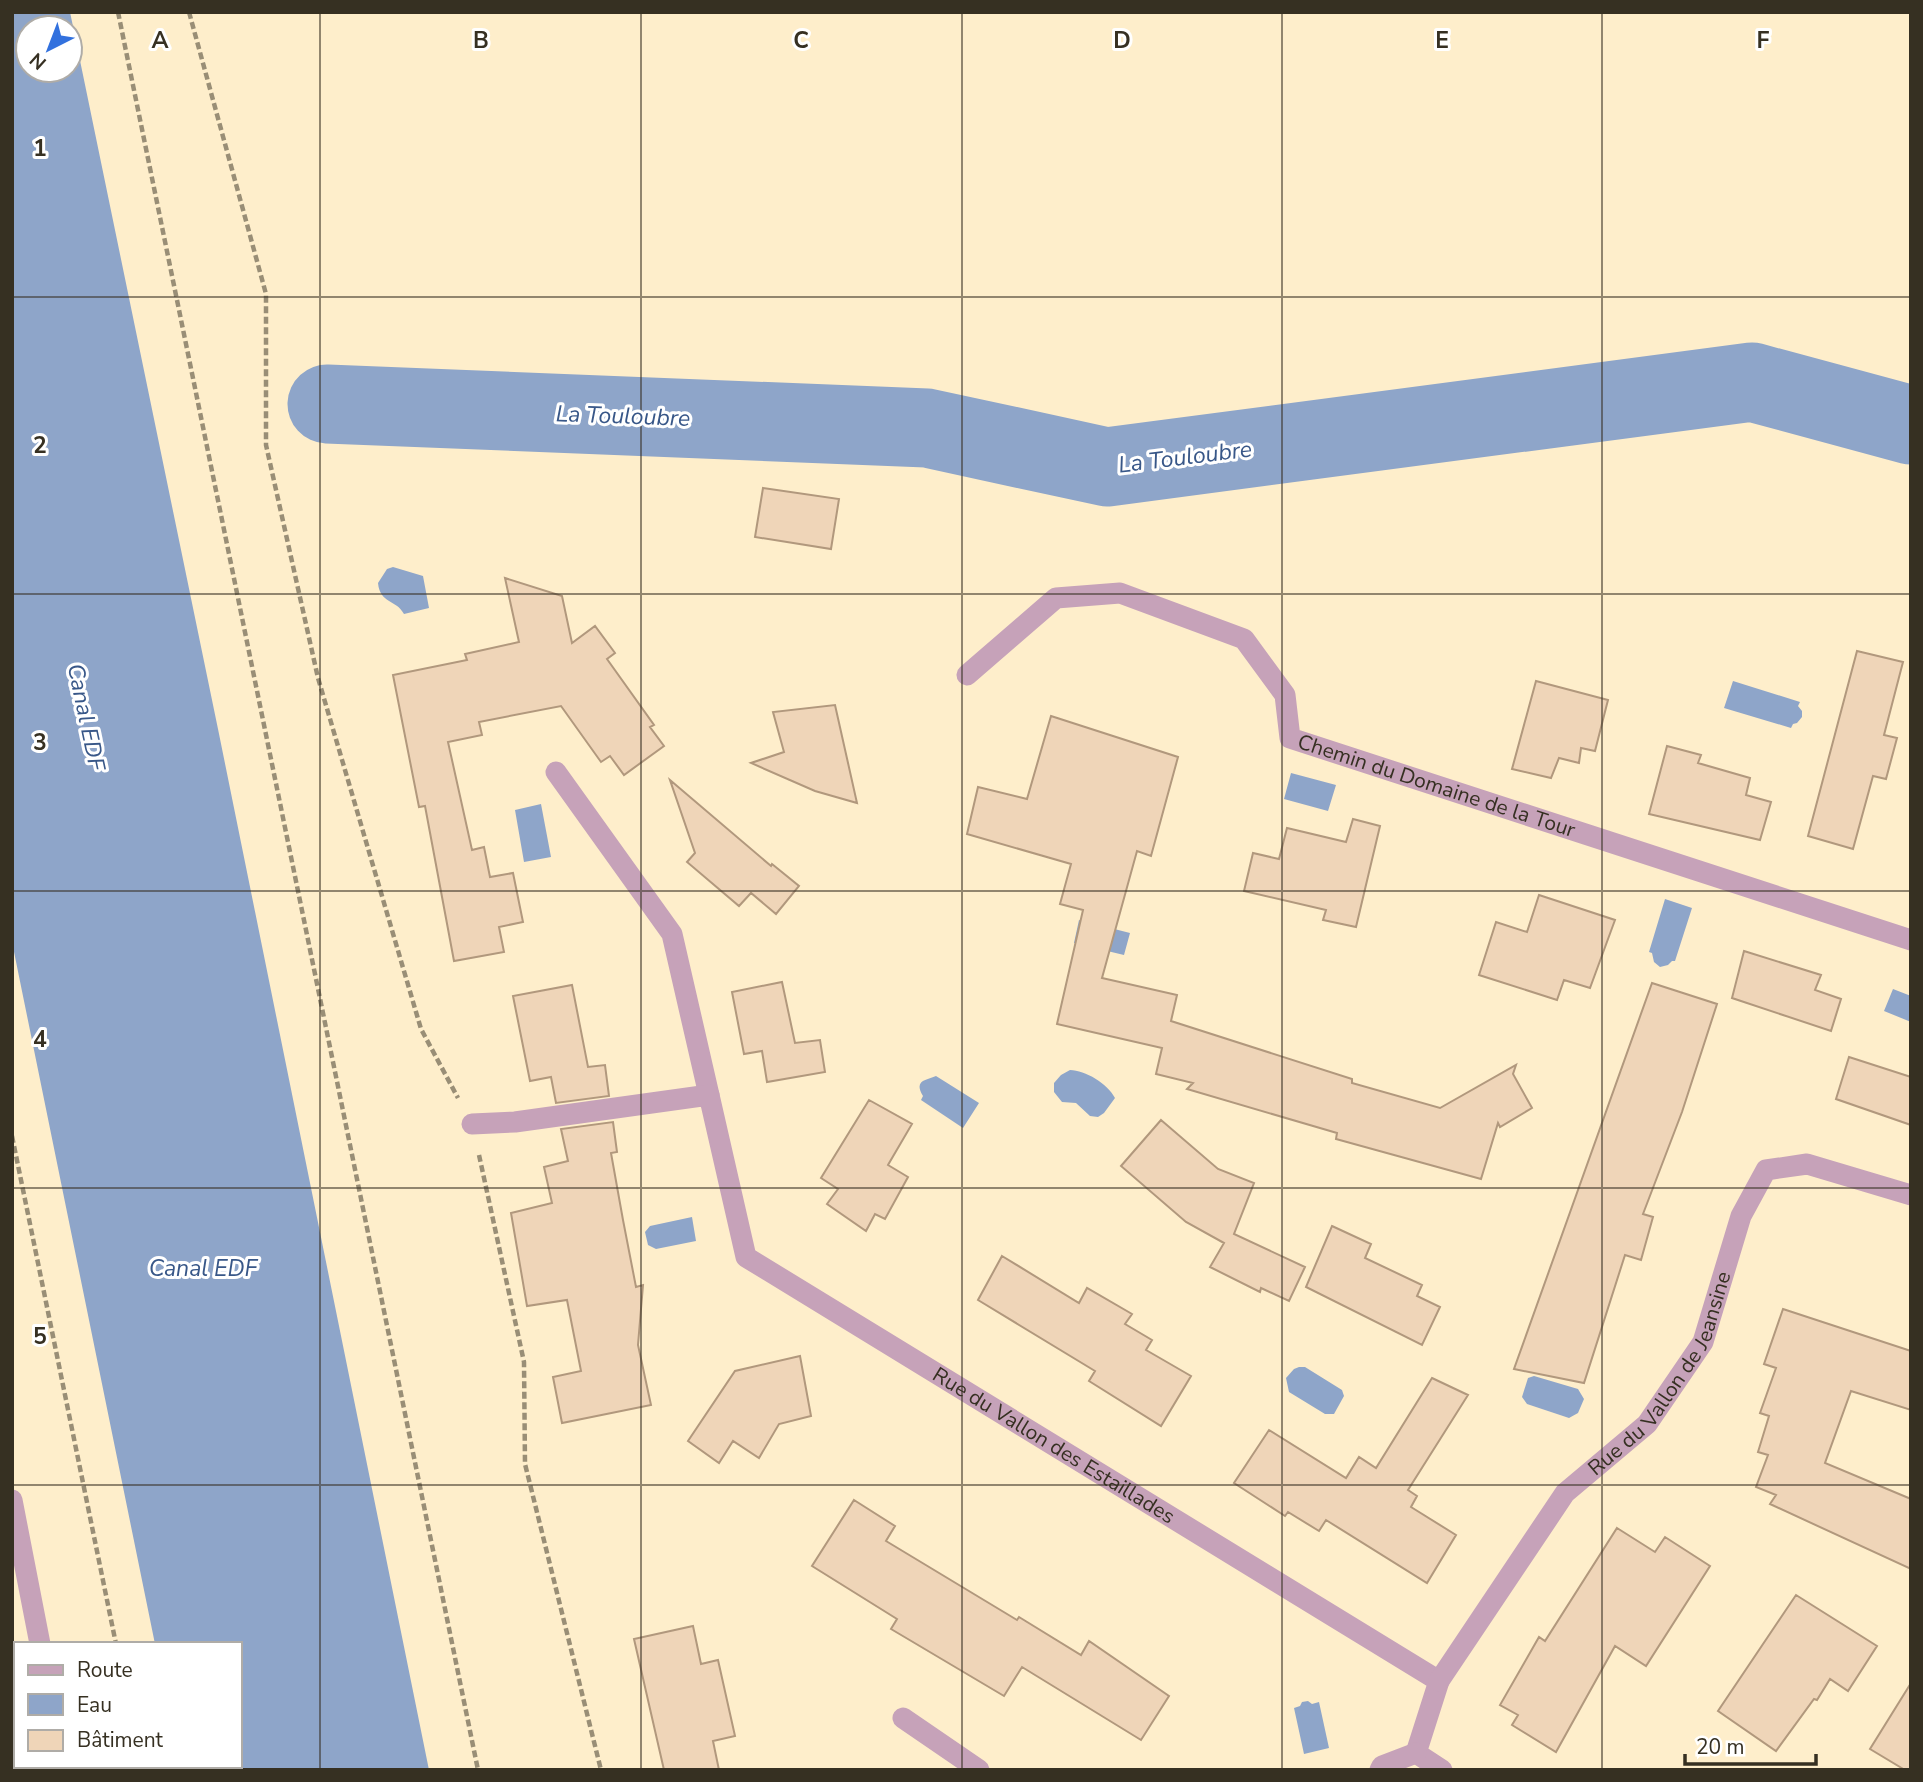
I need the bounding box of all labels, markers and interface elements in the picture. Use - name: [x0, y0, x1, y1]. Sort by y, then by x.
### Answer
- north arrow: [14, 14, 84, 84]
- text: A: [151, 25, 169, 56]
- text: B: [473, 25, 489, 56]
- text: C: [793, 25, 809, 56]
- text: D: [1113, 25, 1131, 56]
- text: E: [1435, 25, 1449, 56]
- text: F: [1757, 25, 1770, 56]
- text: N: [24, 46, 52, 75]
- text: 1: [33, 133, 47, 164]
- water label: La Touloubre: [555, 398, 691, 434]
- text: 2: [33, 430, 47, 461]
- water label: La Touloubre: [1116, 433, 1254, 481]
- water label: Canal EDF: [60, 661, 113, 775]
- text: 3: [33, 727, 47, 758]
- street label: Chemin du Domaine de la Tour: [1294, 727, 1579, 844]
- text: 4: [33, 1024, 47, 1055]
- water label: Canal EDF: [149, 1253, 259, 1284]
- street label: Rue du Vallon de Jeansine: [1582, 1268, 1737, 1482]
- text: 5: [33, 1321, 47, 1352]
- street label: Rue du Vallon des Estaillades: [927, 1361, 1180, 1530]
- legend: [14, 1642, 242, 1768]
- text: Route: [77, 1656, 133, 1684]
- text: Eau: [77, 1691, 112, 1719]
- scale bar: [1685, 1722, 1816, 1766]
- text: Bâtiment: [77, 1726, 164, 1754]
- text: 20 m: [1696, 1733, 1745, 1761]

